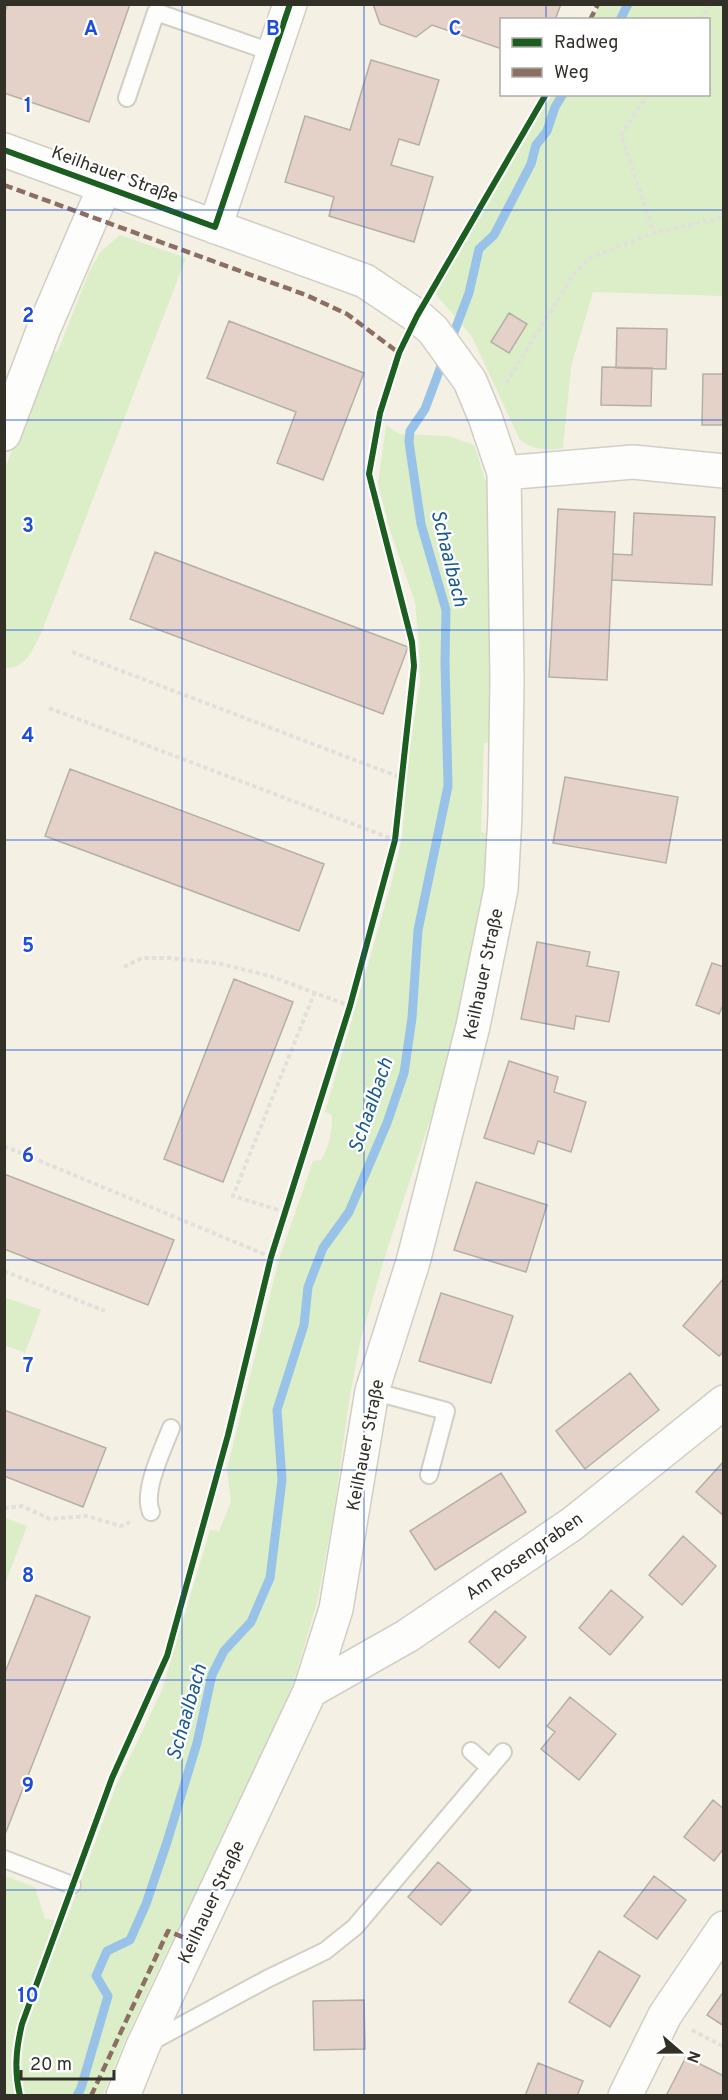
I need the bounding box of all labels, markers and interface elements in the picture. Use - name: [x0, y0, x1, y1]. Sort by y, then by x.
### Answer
- text: A: [84, 17, 98, 43]
- text: B: [266, 17, 280, 43]
- text: C: [449, 17, 461, 43]
- legend: [500, 18, 710, 96]
- text: Radweg: [554, 32, 618, 55]
- text: Weg: [554, 62, 589, 85]
- text: 1: [24, 94, 32, 120]
- street label: Keilhauer Straße: [48, 142, 181, 209]
- text: 2: [22, 304, 34, 330]
- water label: Schaalbach: [423, 507, 473, 610]
- text: 3: [22, 514, 34, 540]
- text: 4: [22, 724, 34, 750]
- street label: Keilhauer Straße: [459, 907, 510, 1042]
- text: 5: [22, 934, 34, 960]
- water label: Schaalbach: [343, 1054, 400, 1157]
- text: 6: [22, 1144, 34, 1170]
- text: 7: [23, 1354, 33, 1380]
- street label: Keilhauer Straße: [342, 1377, 391, 1513]
- street label: Am Rosengraben: [462, 1508, 588, 1606]
- text: 8: [22, 1564, 34, 1590]
- water label: Schaalbach: [162, 1661, 214, 1764]
- text: 9: [22, 1774, 34, 1800]
- street label: Keilhauer Straße: [174, 1837, 251, 1968]
- text: 10: [17, 1984, 39, 2010]
- north arrow: [650, 2022, 710, 2082]
- scale bar: [21, 2043, 114, 2081]
- text: N: [681, 2048, 704, 2065]
- text: 20 m: [30, 2054, 72, 2077]

